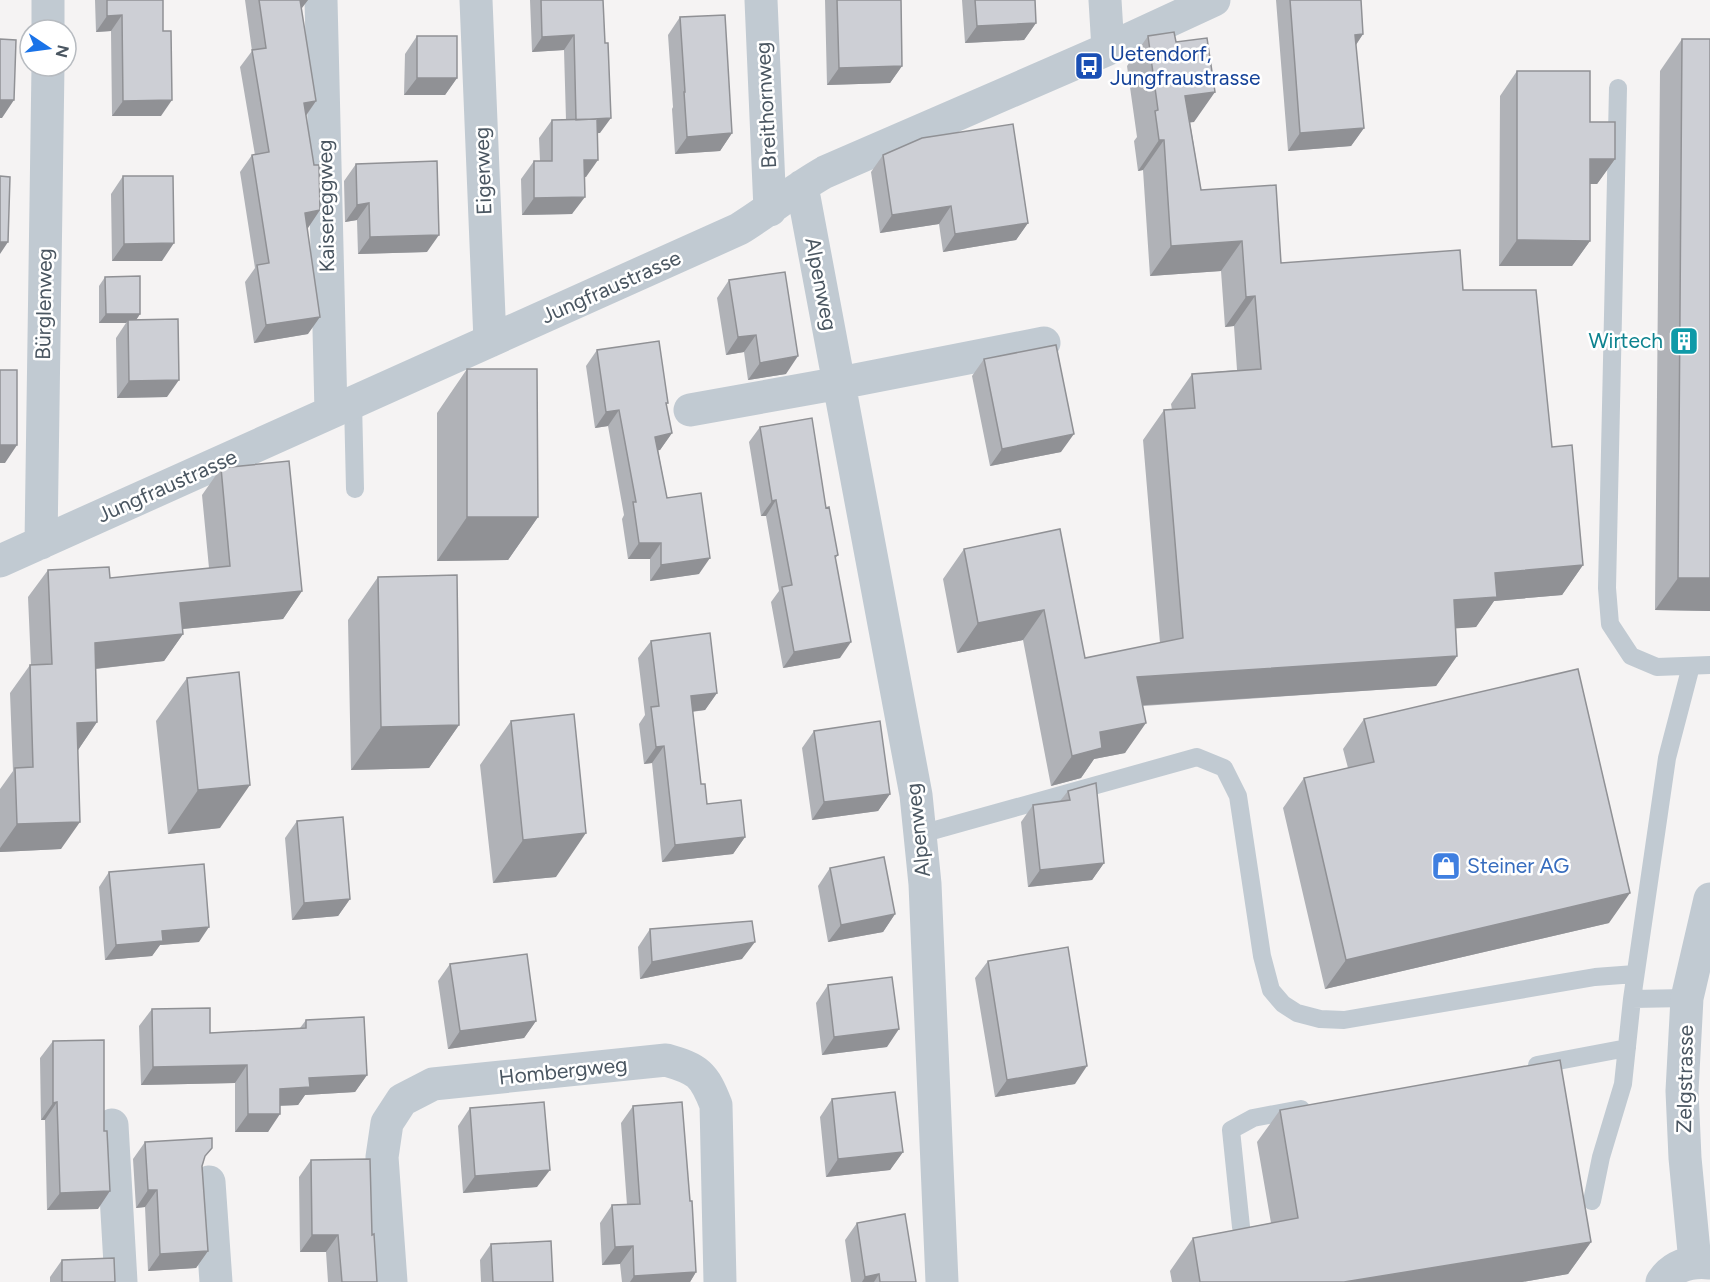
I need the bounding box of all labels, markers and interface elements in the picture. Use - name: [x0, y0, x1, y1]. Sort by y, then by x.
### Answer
- north arrow: [18, 18, 78, 78]
- street label: Breithornweg: [750, 41, 781, 169]
- place label: Uetendorf, Jungfraustrasse: [1110, 41, 1260, 90]
- text: N: [51, 43, 73, 59]
- bus stop icon: Uetendorf, Jungfraustrasse: [1073, 50, 1105, 82]
- street label: Eigerweg: [468, 126, 497, 216]
- street label: Kaisereggweg: [312, 139, 339, 273]
- street label: Alpenweg: [800, 235, 843, 333]
- street label: Jungfraustrasse: [537, 245, 685, 329]
- street label: Bürglenweg: [30, 248, 57, 360]
- building icon: Wirtech: [1668, 325, 1700, 357]
- place label: Wirtech: [1588, 328, 1663, 353]
- street label: Jungfraustrasse: [93, 444, 241, 528]
- street label: Alpenweg: [900, 782, 935, 878]
- shop icon: Steiner AG: [1430, 850, 1462, 882]
- place label: Steiner AG: [1467, 853, 1569, 878]
- street label: Zelgstrasse: [1671, 1025, 1698, 1133]
- street label: Hombergweg: [497, 1051, 628, 1090]

